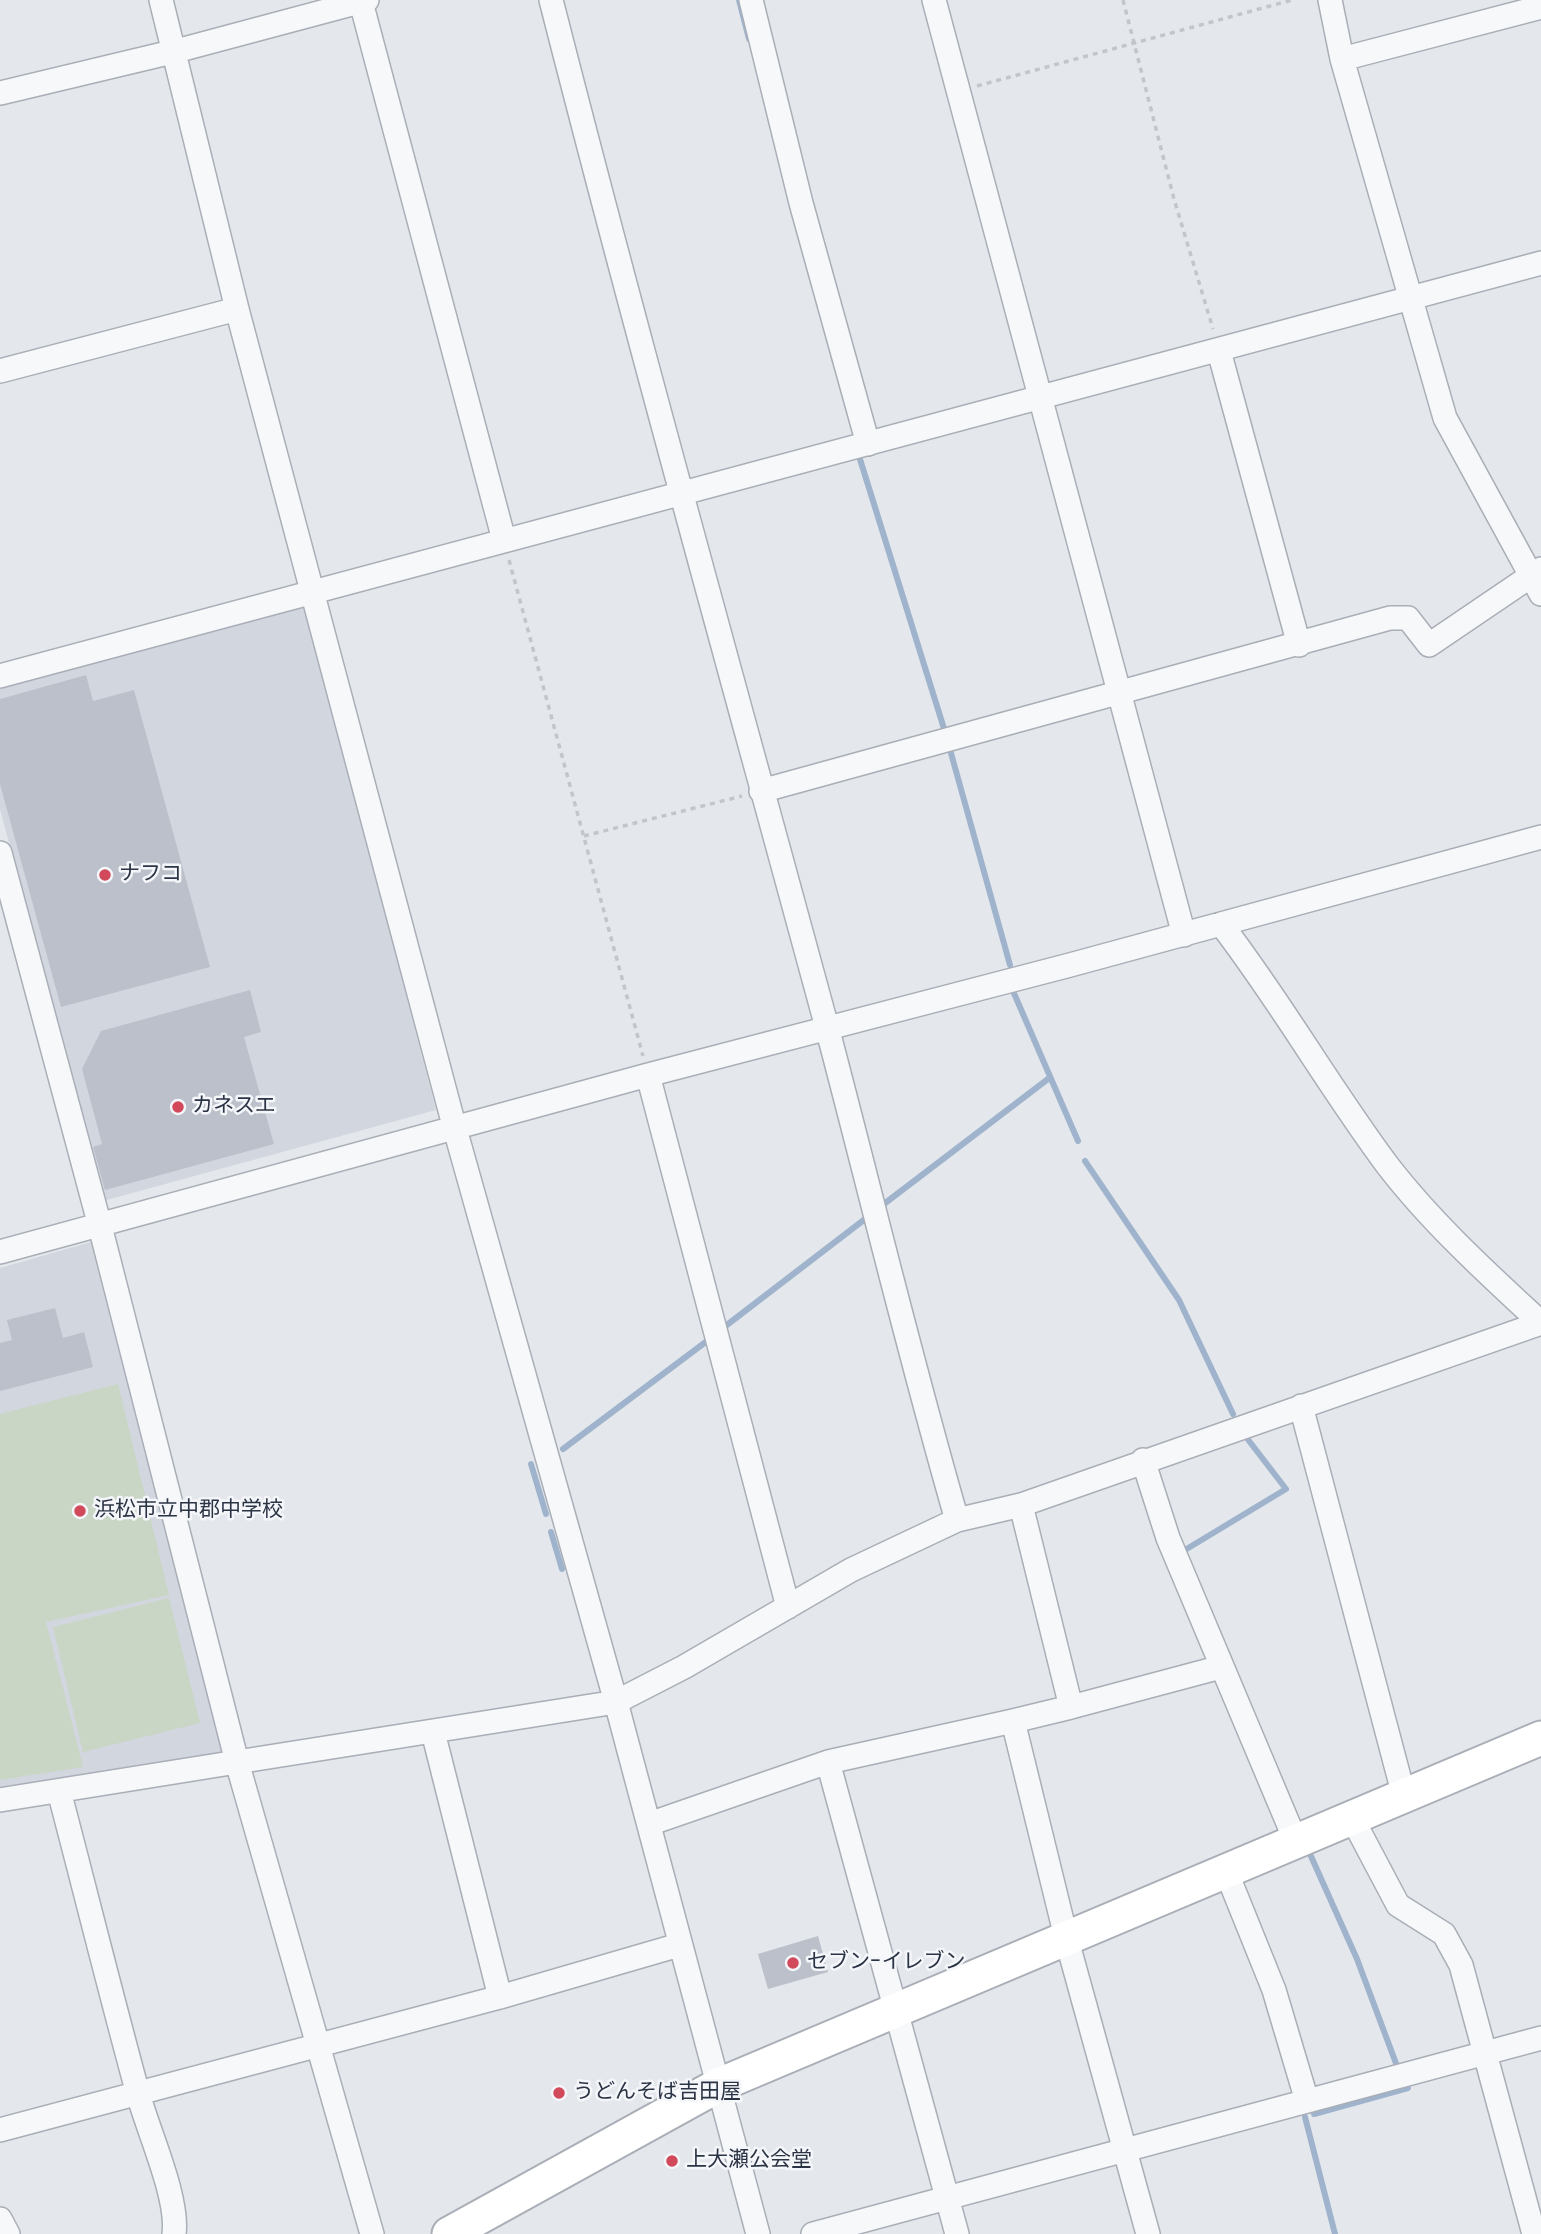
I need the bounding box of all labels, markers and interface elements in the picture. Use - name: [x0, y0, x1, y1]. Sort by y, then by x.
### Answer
- place label: ナフコ: [119, 862, 182, 888]
- marker: ナフコ: [97, 867, 113, 883]
- place label: カネスエ: [192, 1094, 276, 1120]
- marker: カネスエ: [170, 1099, 186, 1115]
- place label: 浜松市立中郡中学校: [94, 1498, 283, 1524]
- marker: 浜松市立中郡中学校: [72, 1503, 88, 1519]
- place label: セブン-イレブン: [807, 1950, 966, 1976]
- marker: セブン-イレブン: [785, 1955, 801, 1971]
- place label: うどんそば吉田屋: [573, 2080, 741, 2106]
- marker: うどんそば吉田屋: [551, 2085, 567, 2101]
- place label: 上大瀬公会堂: [686, 2148, 812, 2174]
- marker: 上大瀬公会堂: [664, 2153, 680, 2169]

